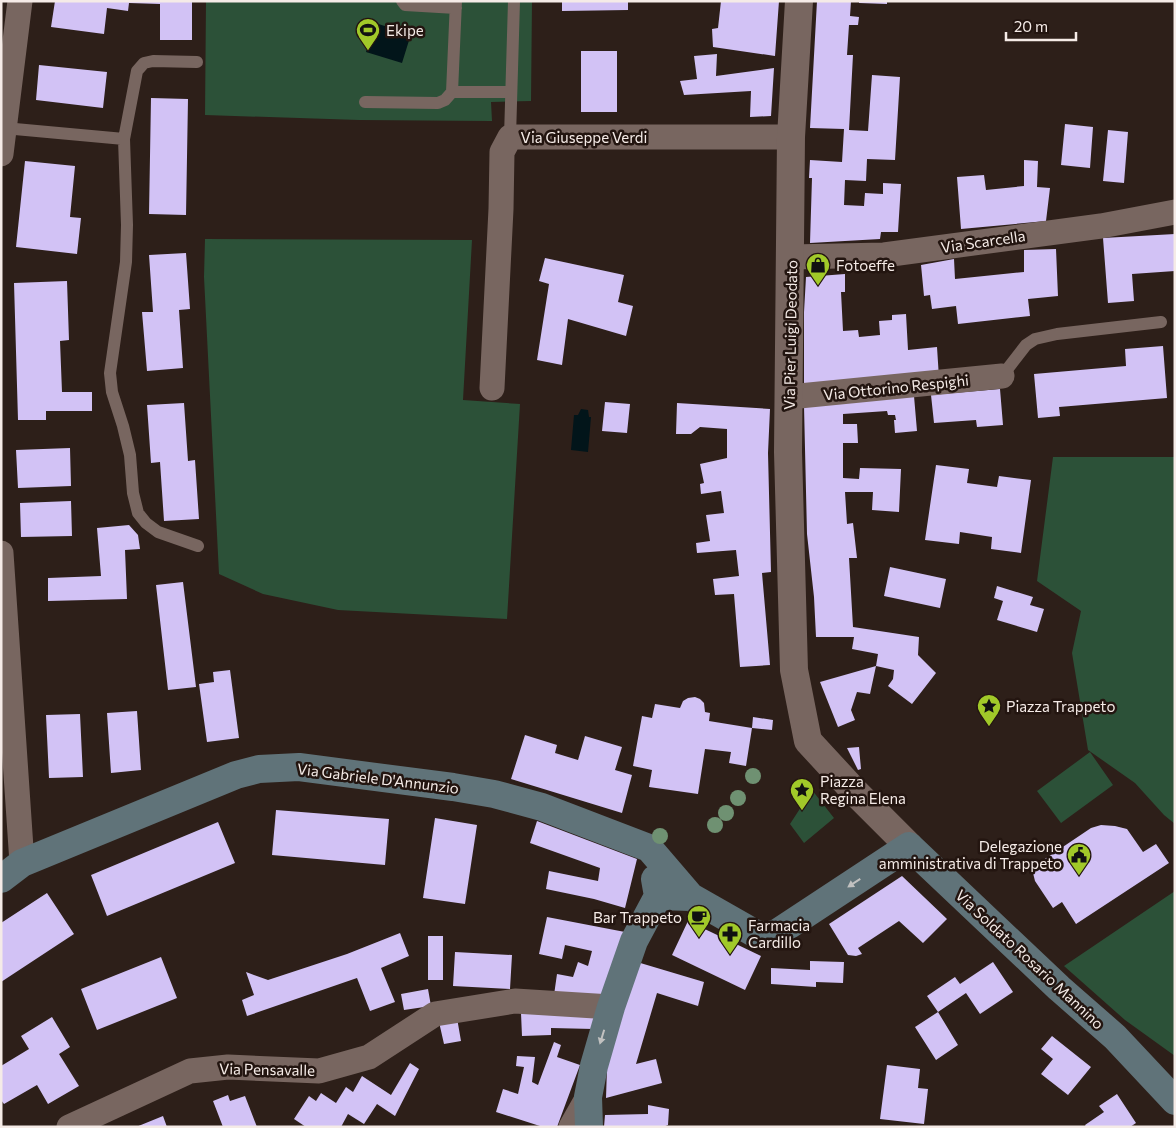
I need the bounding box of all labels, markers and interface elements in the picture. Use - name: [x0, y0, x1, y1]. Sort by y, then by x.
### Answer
- scale bar: [1006, 10, 1076, 42]
- sports icon: Ekipe: [355, 17, 381, 51]
- text: 20 m: [1014, 17, 1048, 35]
- place label: Ekipe: [386, 21, 424, 39]
- street label: Via Giuseppe Verdi: [521, 128, 647, 146]
- street label: Via Scarcella: [939, 226, 1027, 256]
- shop icon: Fotoeffe: [805, 252, 831, 286]
- place label: Fotoeffe: [836, 256, 895, 274]
- street label: Via Pier Luigi Deodato: [780, 260, 800, 410]
- street label: Via Ottorino Respighi: [822, 370, 970, 404]
- place icon: Piazza Trappeto: [976, 693, 1002, 727]
- place label: Piazza Trappeto: [1006, 697, 1115, 715]
- street label: Via Gabriele D'Annunzio: [296, 759, 460, 797]
- place label: Piazza Regina Elena: [820, 772, 906, 807]
- place icon: Piazza Regina Elena: [789, 777, 815, 811]
- place label: Delegazione amministrativa di Trappeto: [879, 837, 1062, 872]
- public building icon: Delegazione amministrativa di Trappeto: [1066, 842, 1092, 876]
- one-way arrow: [847, 878, 861, 888]
- street label: Via Soldato Rosario Mannino: [952, 886, 1108, 1033]
- cafe icon: Bar Trappeto: [686, 904, 712, 938]
- place label: Bar Trappeto: [593, 908, 682, 926]
- place label: Farmacia Cardillo: [748, 916, 810, 951]
- pharmacy icon: Farmacia Cardillo: [717, 921, 743, 955]
- one-way arrow: [598, 1030, 606, 1045]
- street label: Via Pensavalle: [219, 1059, 315, 1079]

